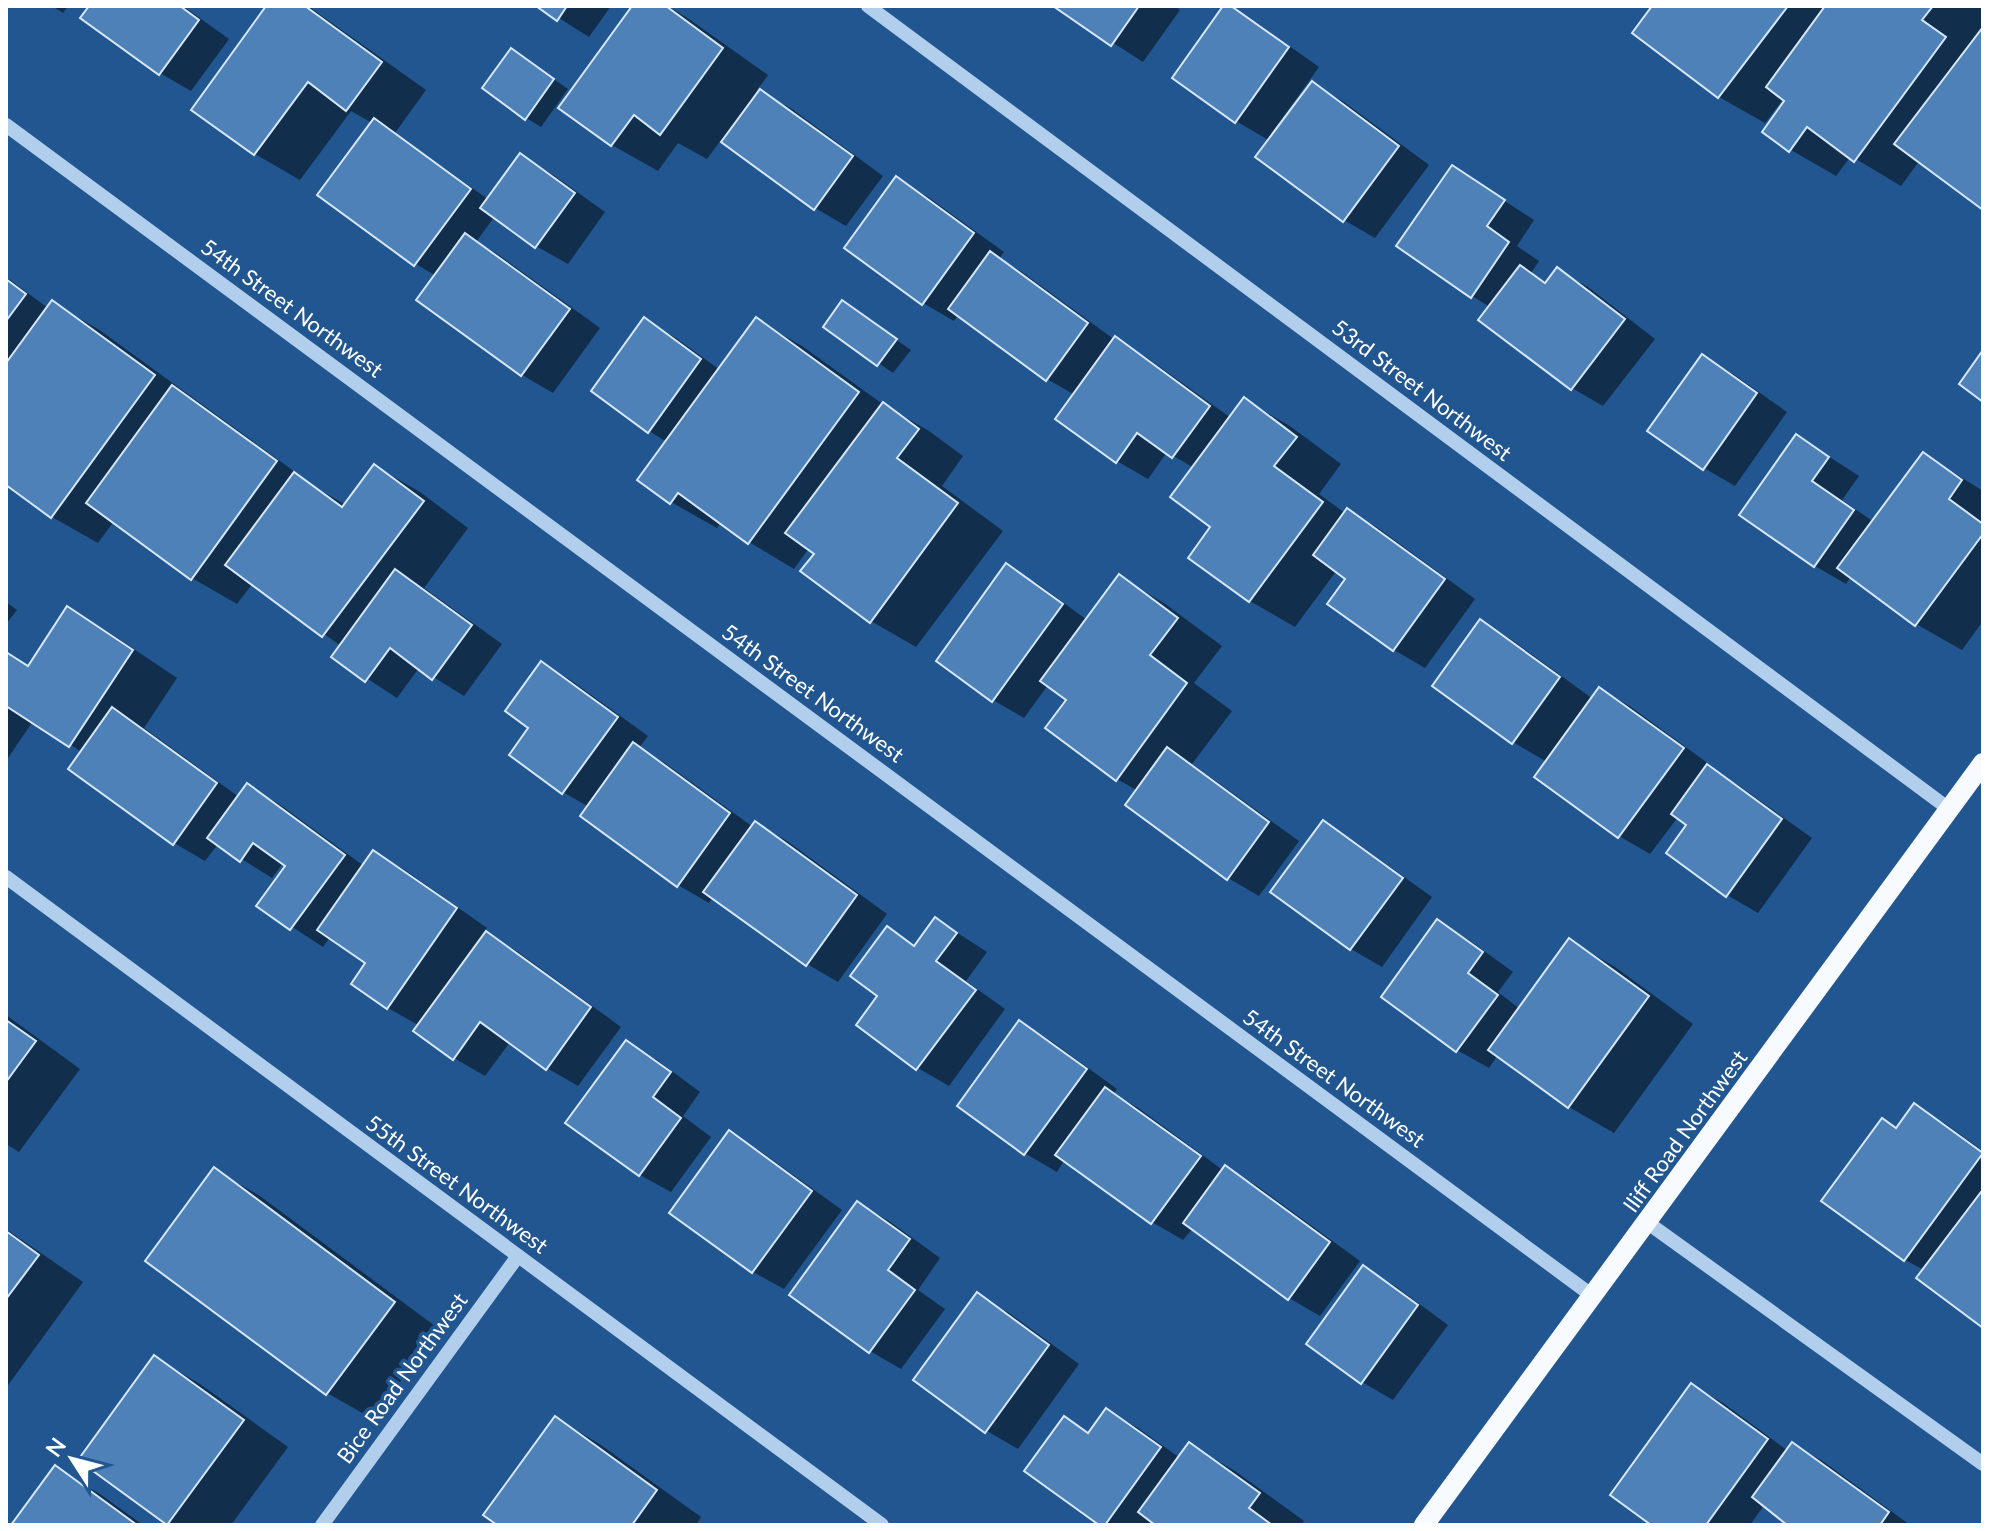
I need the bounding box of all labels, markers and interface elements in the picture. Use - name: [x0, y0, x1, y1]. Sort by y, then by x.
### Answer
- street label: 54th Street Northwest: [196, 233, 389, 383]
- street label: 53rd Street Northwest: [1327, 313, 1517, 466]
- street label: 54th Street Northwest: [717, 618, 910, 768]
- street label: 54th Street Northwest: [1238, 1003, 1431, 1153]
- street label: Iliff Road Northwest: [1617, 1044, 1753, 1217]
- street label: 55th Street Northwest: [361, 1109, 554, 1259]
- street label: Bice Road Northwest: [331, 1287, 473, 1468]
- north arrow: [32, 1419, 112, 1499]
- text: N: [40, 1432, 71, 1462]

